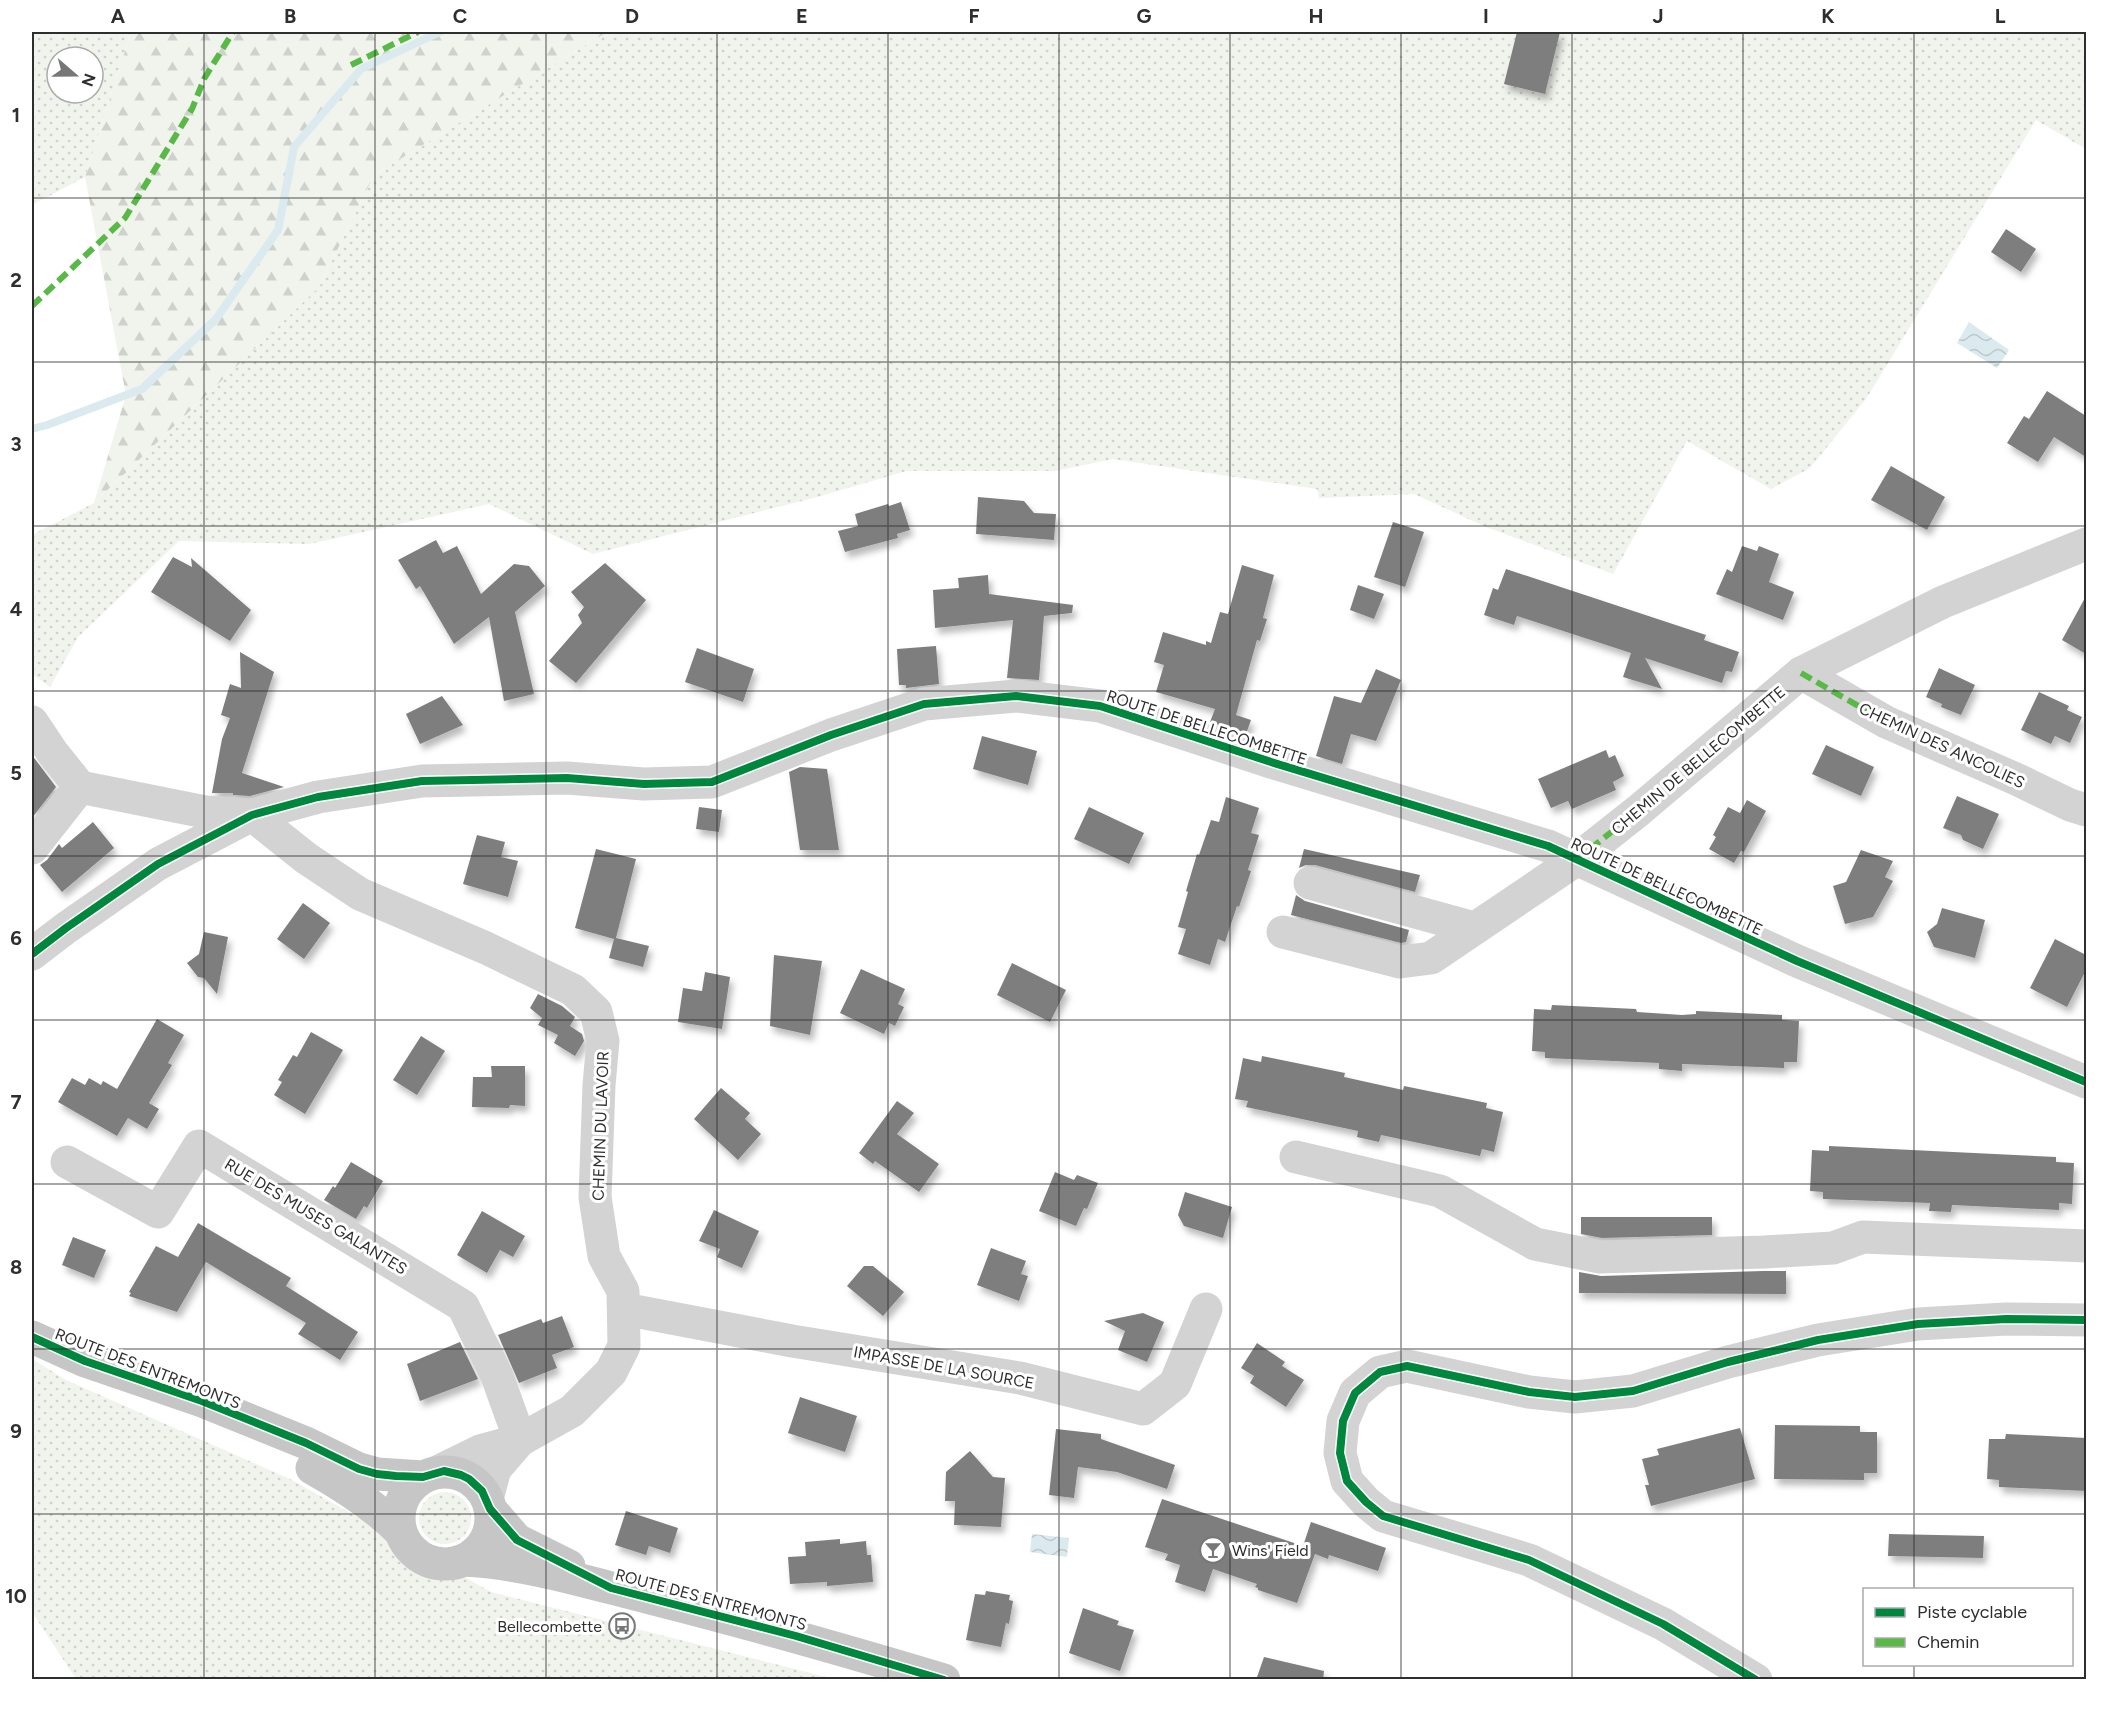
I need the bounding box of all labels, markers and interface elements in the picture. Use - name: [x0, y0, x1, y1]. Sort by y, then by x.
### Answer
- text: A: [111, 4, 126, 28]
- text: B: [284, 4, 296, 28]
- text: C: [453, 4, 467, 28]
- text: D: [625, 4, 639, 28]
- text: E: [796, 4, 808, 28]
- text: F: [968, 4, 980, 28]
- text: G: [1137, 4, 1152, 28]
- text: H: [1309, 4, 1324, 28]
- text: I: [1483, 4, 1489, 28]
- text: J: [1652, 4, 1664, 28]
- text: K: [1821, 4, 1835, 28]
- text: L: [1995, 4, 2006, 28]
- north arrow: [45, 45, 105, 105]
- text: N: [78, 71, 100, 89]
- text: 1: [12, 103, 20, 127]
- text: 2: [10, 268, 22, 292]
- text: 3: [10, 432, 22, 456]
- text: 4: [10, 597, 23, 621]
- street label: CHEMIN DE BELLECOMBETTE: [1608, 682, 1789, 839]
- street label: ROUTE DE BELLECOMBETTE: [1104, 686, 1309, 769]
- street label: CHEMIN DES ANCOLIES: [1856, 699, 2028, 792]
- text: 5: [10, 761, 22, 785]
- street label: ROUTE DE BELLECOMBETTE: [1568, 834, 1766, 939]
- text: 6: [10, 926, 22, 950]
- street label: CHEMIN DU LAVOIR: [588, 1051, 613, 1201]
- text: 7: [10, 1090, 22, 1114]
- street label: RUE DES MUSES GALANTES: [221, 1154, 411, 1279]
- text: 8: [10, 1255, 22, 1279]
- street label: ROUTE DES ENTREMONTS: [52, 1324, 243, 1413]
- street label: IMPASSE DE LA SOURCE: [852, 1342, 1036, 1393]
- text: 9: [10, 1419, 22, 1443]
- bar icon: Wins' Field: [1198, 1535, 1228, 1565]
- place label: Wins' Field: [1232, 1541, 1309, 1560]
- street label: ROUTE DES ENTREMONTS: [613, 1565, 809, 1634]
- text: 10: [5, 1584, 27, 1608]
- legend: [1863, 1588, 2073, 1666]
- text: Piste cyclable: [1917, 1601, 2027, 1623]
- bus stop icon: Bellecombette: [607, 1611, 637, 1641]
- place label: Bellecombette: [497, 1617, 602, 1636]
- text: Chemin: [1917, 1631, 1979, 1653]

